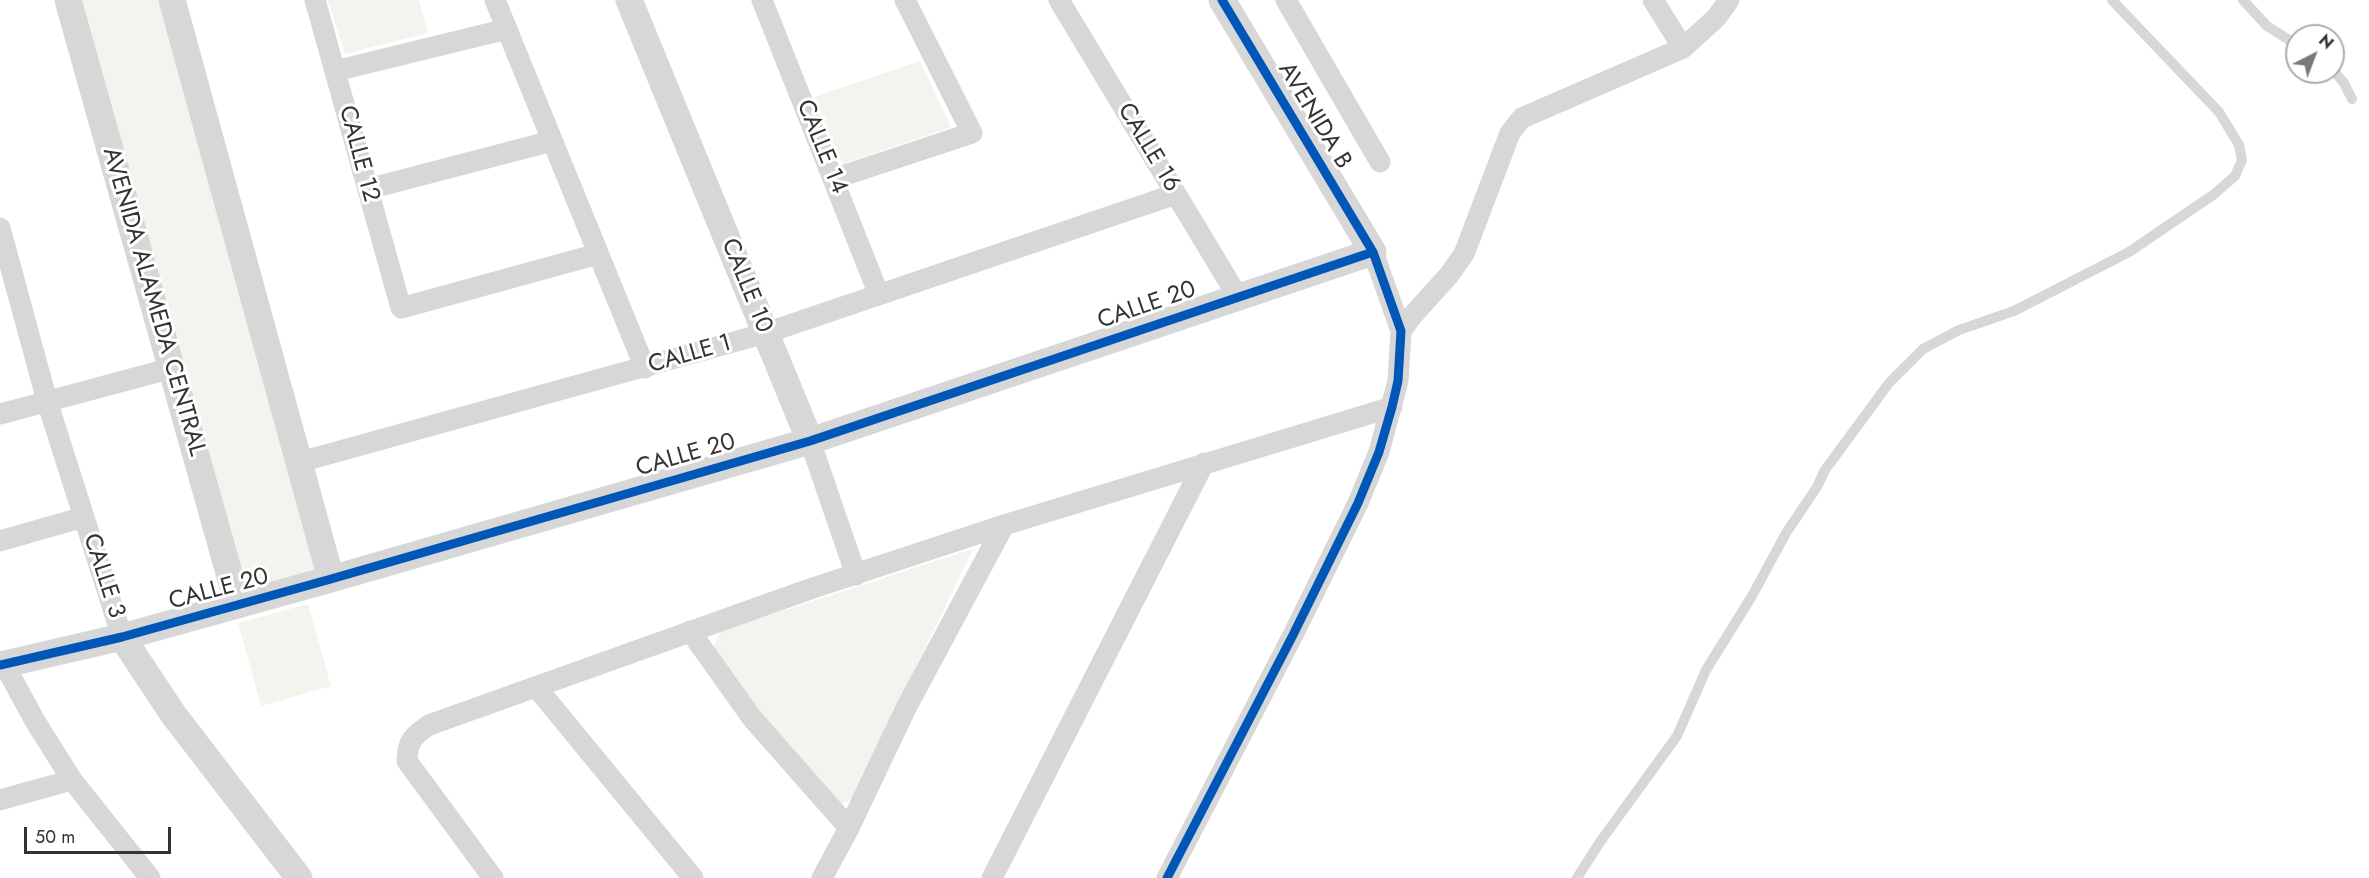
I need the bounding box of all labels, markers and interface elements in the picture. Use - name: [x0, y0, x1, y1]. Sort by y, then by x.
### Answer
- north arrow: [2285, 24, 2345, 84]
- text: N: [2314, 29, 2338, 55]
- street label: AVENIDA B: [1271, 58, 1357, 174]
- street label: CALLE 14: [789, 96, 853, 198]
- street label: CALLE 16: [1110, 98, 1186, 198]
- street label: CALLE 12: [331, 103, 385, 205]
- street label: AVENIDA ALAMEDA CENTRAL: [95, 144, 211, 460]
- street label: CALLE 10: [714, 235, 778, 337]
- street label: CALLE 20: [1094, 276, 1200, 336]
- street label: CALLE 1: [645, 329, 735, 381]
- street label: CALLE 20: [633, 428, 739, 484]
- street label: CALLE 3: [76, 530, 130, 622]
- street label: CALLE 20: [166, 563, 272, 617]
- scale bar: [27, 815, 174, 853]
- text: 50 m: [35, 824, 75, 850]

